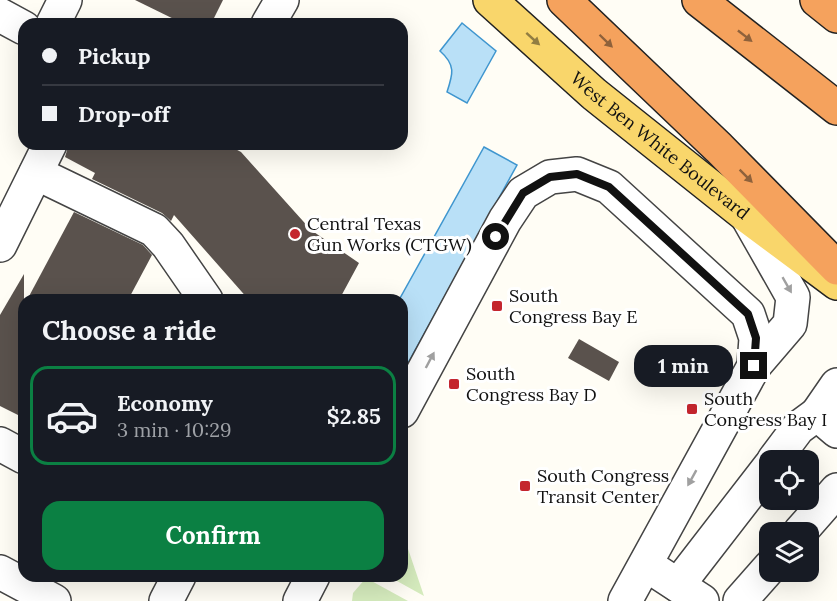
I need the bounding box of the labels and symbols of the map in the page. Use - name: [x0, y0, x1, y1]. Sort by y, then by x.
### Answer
- one-way arrow: [737, 29, 753, 42]
- one-way arrow: [525, 32, 540, 45]
- one-way arrow: [599, 33, 613, 47]
- street label: West Ben White Boulevard: [566, 66, 755, 225]
- one-way arrow: [739, 169, 753, 183]
- place label: Central Texas Gun Works (CTGW): [307, 212, 472, 256]
- route start: [482, 223, 509, 250]
- marker: Central Texas Gun Works (CTGW): [288, 227, 302, 241]
- one-way arrow: [781, 277, 792, 293]
- place label: South Congress Bay E: [509, 284, 638, 328]
- marker: South Congress Bay E: [490, 299, 504, 313]
- callout: 1 min: [634, 345, 733, 387]
- one-way arrow: [425, 351, 435, 368]
- route end: [740, 352, 767, 379]
- place label: South Congress Bay D: [466, 362, 597, 406]
- marker: South Congress Bay D: [447, 377, 461, 391]
- place label: South Congress Bay I: [704, 387, 827, 431]
- marker: South Congress Bay I: [685, 402, 699, 416]
- place label: South Congress Transit Center: [537, 464, 669, 508]
- one-way arrow: [687, 470, 698, 486]
- marker: South Congress Transit Center: [518, 479, 532, 493]

